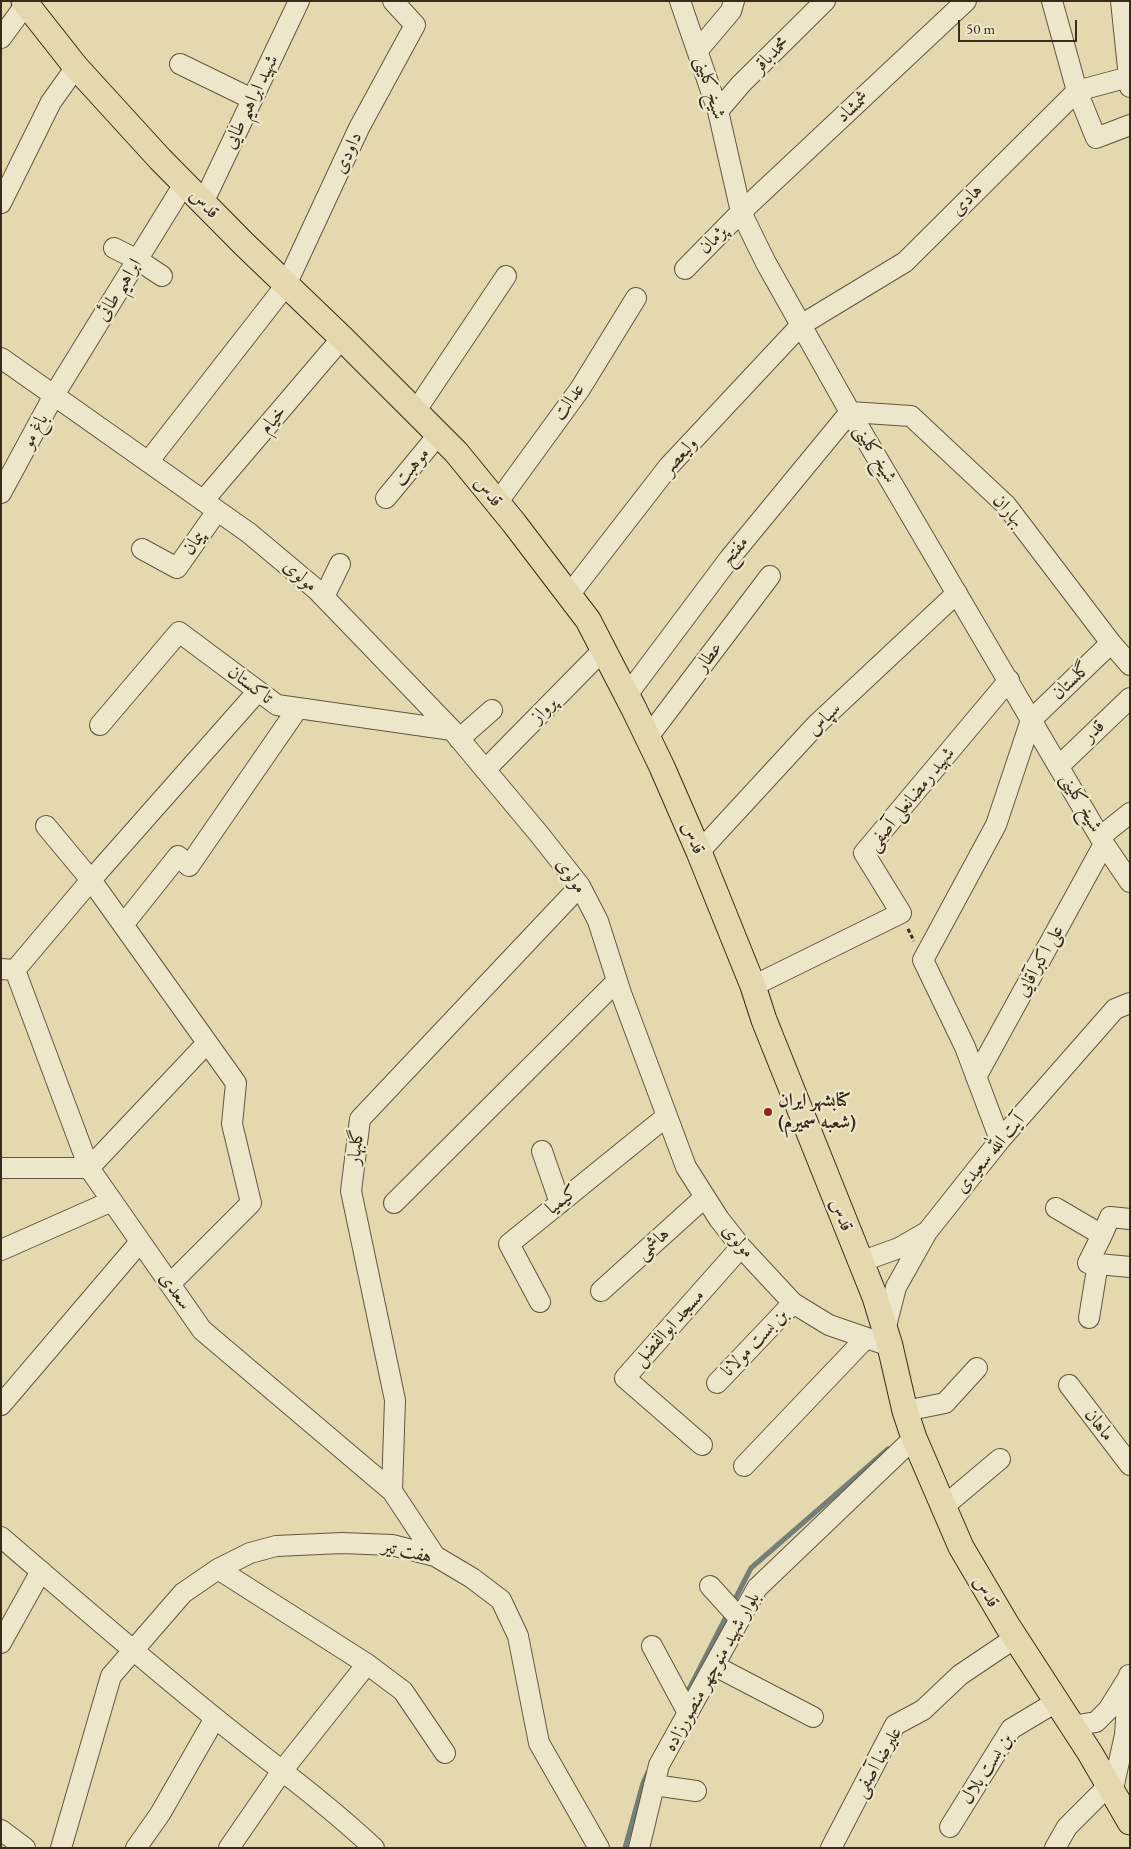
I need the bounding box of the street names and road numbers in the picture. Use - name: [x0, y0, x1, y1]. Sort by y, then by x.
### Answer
- street label: محمدباقر: [748, 32, 794, 78]
- street label: شهید ابراهیم طایی: [218, 51, 284, 153]
- street label: شیخ کلینی: [690, 54, 730, 122]
- street label: شمشاد: [832, 86, 874, 128]
- street label: داودی: [329, 129, 367, 177]
- street label: هادی: [946, 179, 988, 221]
- street label: قدس: [184, 184, 224, 224]
- street label: پژمان: [694, 221, 732, 259]
- street label: ابراهیم طائی: [91, 255, 147, 325]
- street label: عدالت: [548, 379, 590, 425]
- street label: خیام: [255, 401, 291, 439]
- street label: باغ مو: [16, 410, 54, 452]
- street label: شیخ کلینی: [849, 420, 901, 488]
- street label: ولیعصر: [657, 433, 703, 479]
- street label: موهبت: [389, 443, 435, 491]
- street label: قدس: [469, 472, 507, 512]
- street label: بهاران: [987, 490, 1029, 532]
- street label: پیمان: [177, 526, 211, 560]
- street label: مفتح: [716, 532, 754, 570]
- street label: مولوی: [278, 555, 322, 597]
- street label: عطار: [690, 638, 728, 676]
- street label: گلستان: [1047, 657, 1095, 705]
- street label: تاکستان: [223, 661, 277, 709]
- street label: پرواز: [526, 692, 562, 728]
- street label: سپاس: [802, 697, 846, 741]
- street label: قدر: [1078, 715, 1110, 747]
- street label: شهید رمضانعلی آصفی: [862, 742, 960, 856]
- street label: شیخ کلینی: [1055, 769, 1107, 837]
- street label: قدس: [676, 818, 710, 858]
- street label: مولوی: [551, 854, 591, 898]
- street label: علی اکبرآقایی: [1011, 921, 1069, 1001]
- street label: آیت الله سعیدی: [950, 1110, 1030, 1198]
- street label: گلبهار: [343, 1128, 369, 1166]
- street label: کیمیا: [541, 1180, 583, 1220]
- street label: قدس: [824, 1195, 858, 1235]
- street label: مولوی: [717, 1219, 759, 1263]
- street label: هاشمی: [632, 1223, 674, 1265]
- street label: سعدی: [154, 1268, 196, 1314]
- street label: مسجد ابوالفضل: [628, 1285, 710, 1371]
- street label: بن بست مولانا: [717, 1304, 793, 1382]
- street label: ماهان: [1079, 1404, 1119, 1446]
- street label: هفت تیر: [380, 1535, 434, 1569]
- street label: قدس: [968, 1572, 1004, 1612]
- street label: بلوار شهید منوچهر منصورزاده: [659, 1588, 765, 1756]
- street label: علیرضا آصفی: [849, 1723, 907, 1801]
- street label: بن بست بلال: [956, 1729, 1018, 1809]

